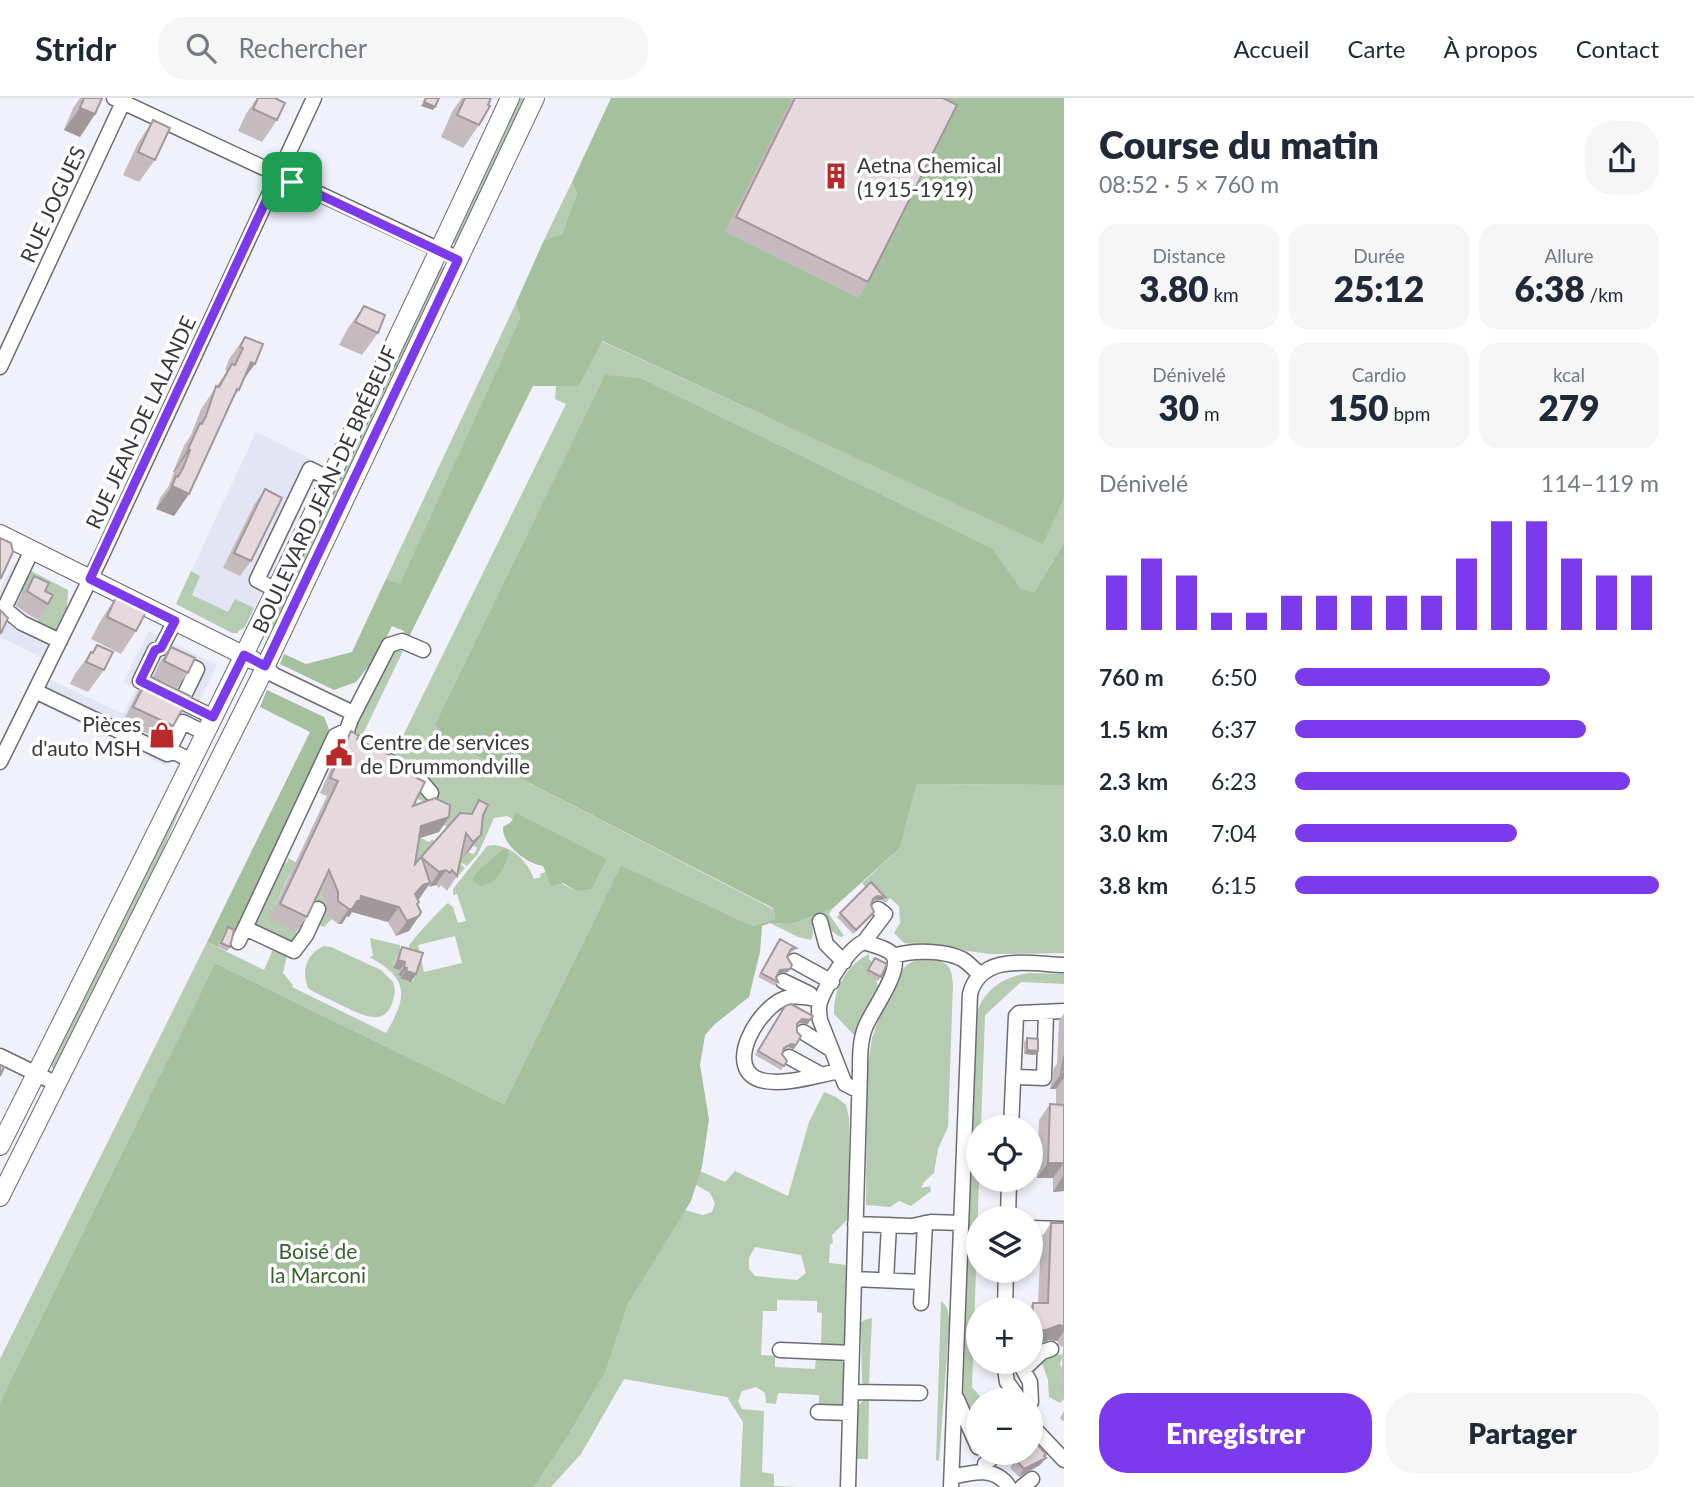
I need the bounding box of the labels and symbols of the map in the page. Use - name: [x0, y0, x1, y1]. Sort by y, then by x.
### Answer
- street label: RUE JOGUES: [14, 142, 90, 266]
- pin: [262, 152, 322, 212]
- place label: Aetna Chemical (1915-1919): [857, 152, 1002, 201]
- building icon: Aetna Chemical (1915-1919): [821, 161, 851, 191]
- street label: RUE JEAN-DE LALANDE: [80, 312, 200, 532]
- street label: BOULEVARD JEAN-DE BRÉBEUF: [246, 341, 402, 637]
- place label: Pièces d'auto MSH: [31, 711, 141, 760]
- shop icon: Pièces d'auto MSH: [147, 720, 177, 750]
- place label: Centre de services de Drummondville: [360, 729, 530, 778]
- public building icon: Centre de services de Drummondville: [324, 738, 354, 768]
- park label: Boisé de la Marconi: [270, 1238, 366, 1287]

